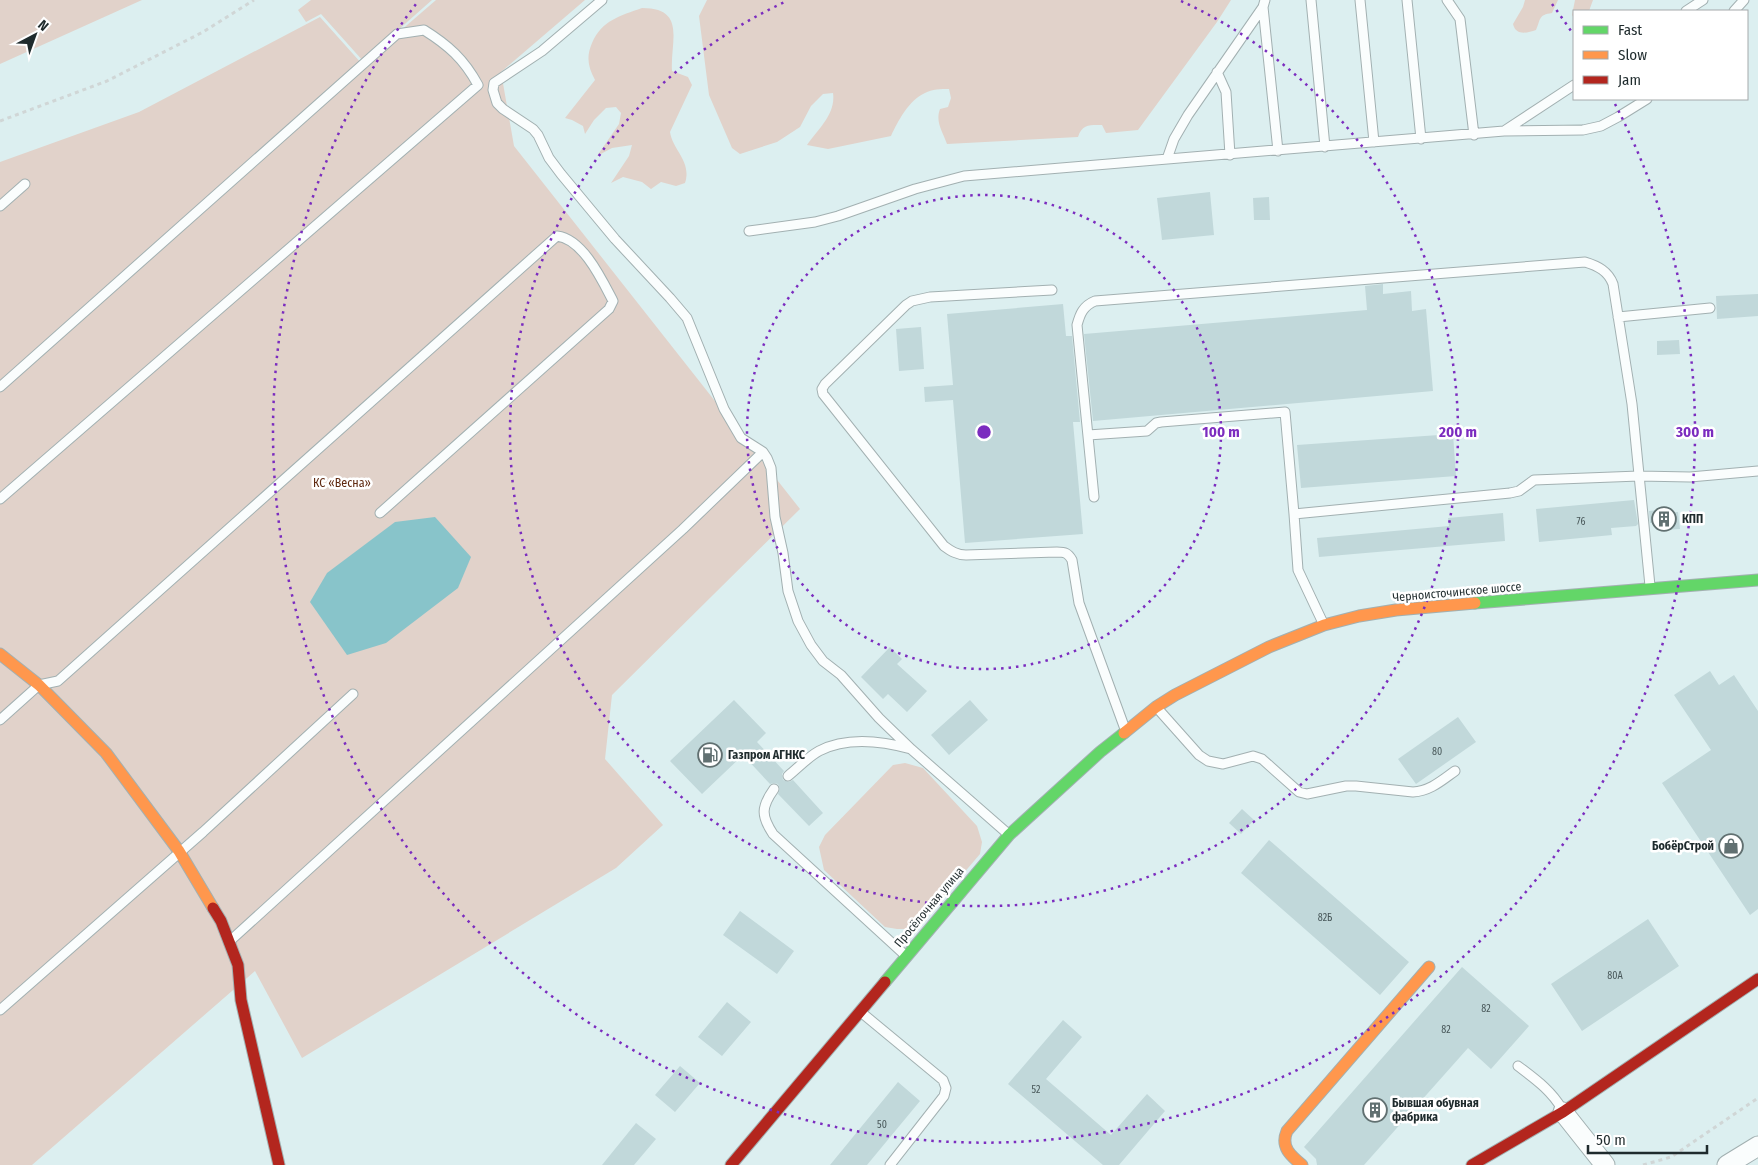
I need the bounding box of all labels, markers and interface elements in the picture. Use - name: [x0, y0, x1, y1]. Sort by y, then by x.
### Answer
- north arrow: [10, 10, 60, 60]
- legend: [1573, 10, 1748, 100]
- text: N: [34, 16, 52, 35]
- text: Fast: [1618, 21, 1642, 39]
- text: Slow: [1618, 46, 1647, 64]
- text: Jam: [1618, 71, 1641, 89]
- centre of rings: [975, 423, 993, 441]
- text: 100 m: [1202, 423, 1240, 441]
- text: 200 m: [1438, 423, 1477, 441]
- text: 300 m: [1675, 423, 1714, 441]
- park label: КС «Весна»: [313, 476, 371, 490]
- building icon: КПП: [1651, 506, 1677, 532]
- place label: КПП: [1682, 512, 1703, 526]
- house number: 76: [1577, 516, 1585, 528]
- street label: Черноисточинское шоссе: [1392, 579, 1522, 605]
- fuel station icon: Газпром АГНКС: [697, 742, 723, 768]
- house number: 80: [1432, 746, 1442, 758]
- place label: Газпром АГНКС: [728, 748, 806, 762]
- shop icon: БобёрСтрой: [1718, 833, 1744, 859]
- place label: БобёрСтрой: [1652, 839, 1714, 853]
- street label: Просёлочная улица: [891, 864, 967, 950]
- house number: 82Б: [1318, 912, 1332, 924]
- house number: 80А: [1607, 970, 1623, 982]
- house number: 82: [1481, 1003, 1491, 1015]
- house number: 82: [1441, 1024, 1451, 1036]
- house number: 52: [1032, 1084, 1041, 1096]
- place label: Бывшая обувная фабрика: [1392, 1096, 1479, 1124]
- building icon: Бывшая обувная фабрика: [1362, 1097, 1388, 1123]
- house number: 50: [877, 1119, 887, 1131]
- scale bar: [1588, 1122, 1707, 1154]
- text: 50 m: [1596, 1131, 1626, 1149]

